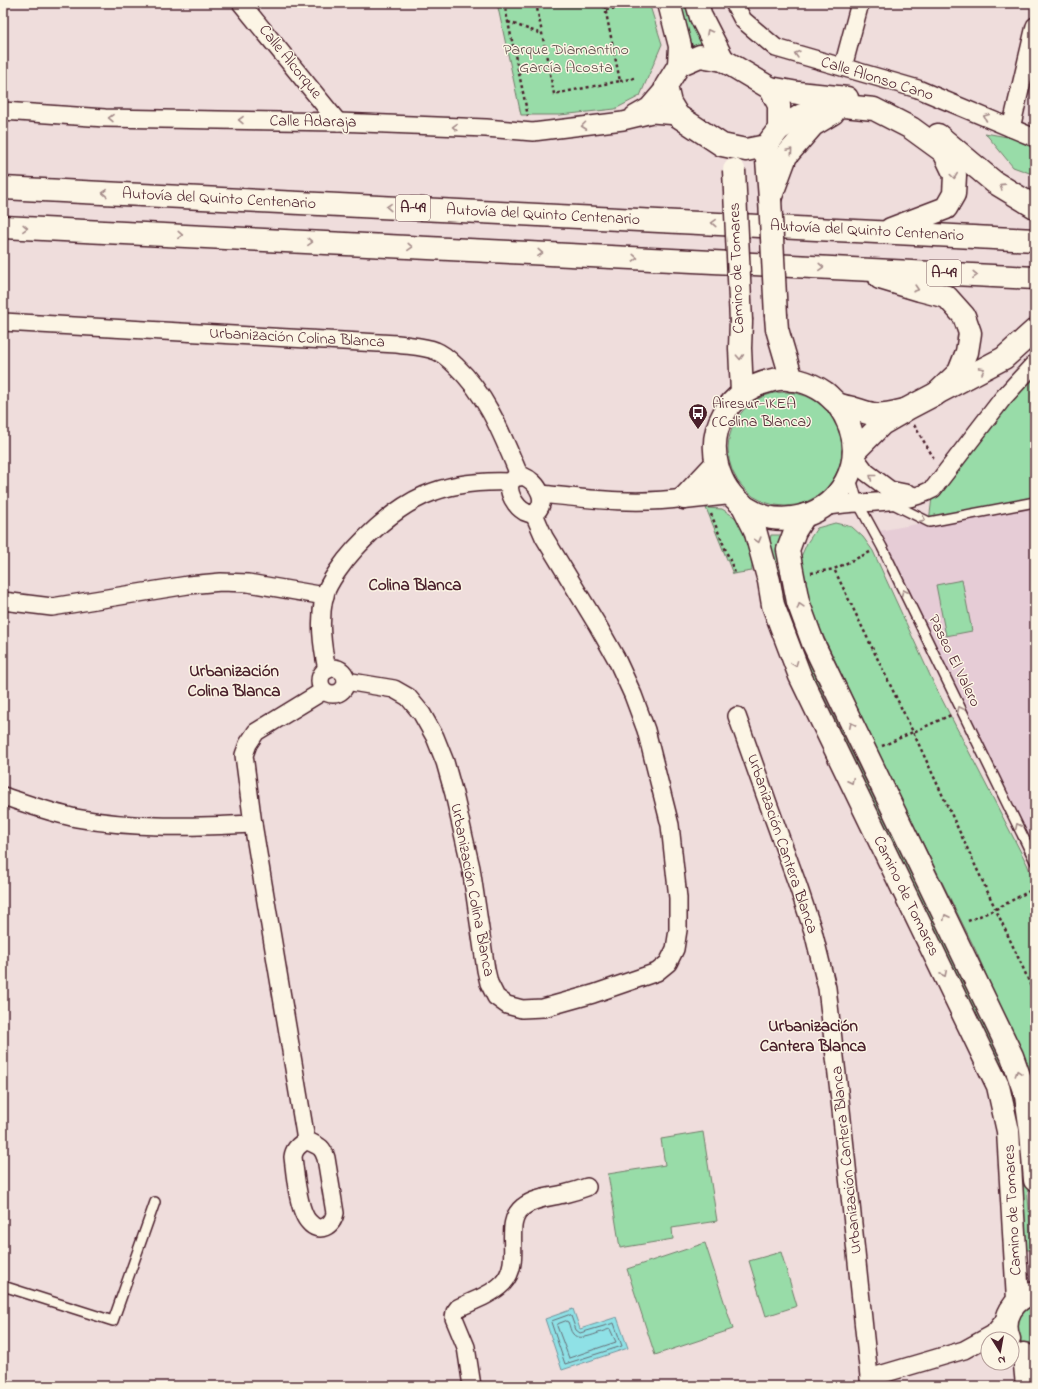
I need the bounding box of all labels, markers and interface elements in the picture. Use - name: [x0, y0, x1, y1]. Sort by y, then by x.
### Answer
- street label: Calle Alcorque: [252, 20, 328, 105]
- one-way arrow: [706, 29, 713, 36]
- park label: Parque Diamantino García Acosta: [503, 38, 629, 80]
- one-way arrow: [793, 50, 800, 59]
- street label: Calle Alonso Cano: [818, 50, 936, 108]
- street label: Calle Adaraja: [269, 109, 357, 135]
- one-way arrow: [108, 114, 114, 122]
- one-way arrow: [983, 114, 990, 122]
- one-way arrow: [238, 116, 244, 124]
- one-way arrow: [581, 121, 587, 130]
- one-way arrow: [452, 122, 458, 131]
- one-way arrow: [786, 148, 793, 155]
- one-way arrow: [949, 173, 958, 180]
- street label: Autovía del Quinto Centenario: [121, 182, 317, 216]
- one-way arrow: [999, 184, 1006, 191]
- one-way arrow: [102, 189, 108, 198]
- road number: A-49: [396, 195, 430, 221]
- street label: Autovía del Quinto Centenario: [445, 198, 641, 232]
- street label: Camino de Tomares: [723, 202, 751, 334]
- one-way arrow: [386, 203, 392, 211]
- street label: Autovía del Quinto Centenario: [769, 214, 965, 248]
- one-way arrow: [711, 219, 717, 227]
- one-way arrow: [22, 223, 28, 232]
- one-way arrow: [177, 231, 183, 240]
- one-way arrow: [307, 237, 313, 246]
- one-way arrow: [407, 242, 413, 251]
- one-way arrow: [537, 249, 543, 258]
- one-way arrow: [633, 254, 639, 262]
- road number: A-49: [927, 260, 961, 286]
- one-way arrow: [818, 263, 824, 272]
- one-way arrow: [972, 270, 978, 279]
- one-way arrow: [913, 284, 920, 293]
- street label: Urbanización Colina Blanca: [209, 321, 385, 355]
- one-way arrow: [736, 354, 744, 360]
- one-way arrow: [978, 367, 985, 375]
- place label: Airesur-IKEA (Colina Blanca): [712, 392, 811, 434]
- bus stop icon: Airesur-IKEA (Colina Blanca): [687, 402, 709, 430]
- one-way arrow: [870, 475, 877, 482]
- one-way arrow: [918, 514, 926, 522]
- one-way arrow: [753, 536, 762, 543]
- district label: Colina Blanca: [369, 573, 461, 598]
- one-way arrow: [901, 589, 909, 596]
- one-way arrow: [796, 603, 805, 610]
- street label: Paseo El Valero: [921, 611, 987, 711]
- district label: Urbanización Colina Blanca: [188, 659, 280, 704]
- one-way arrow: [791, 660, 799, 667]
- one-way arrow: [958, 706, 965, 713]
- one-way arrow: [849, 722, 857, 729]
- street label: Urbanización Cantera Blanca: [740, 751, 824, 937]
- one-way arrow: [846, 777, 854, 784]
- street label: Urbanización Colina Blanca: [443, 801, 501, 979]
- one-way arrow: [1015, 822, 1023, 830]
- street label: Camino de Tomares: [866, 832, 946, 960]
- one-way arrow: [943, 914, 951, 922]
- one-way arrow: [939, 969, 947, 977]
- district label: Urbanización Cantera Blanca: [760, 1014, 866, 1059]
- street label: Urbanización Cantera Blanca: [825, 1065, 869, 1255]
- one-way arrow: [1014, 1070, 1023, 1077]
- street label: Camino de Tomares: [998, 1144, 1028, 1276]
- north arrow: [980, 1331, 1020, 1371]
- text: N: [997, 1351, 1007, 1368]

